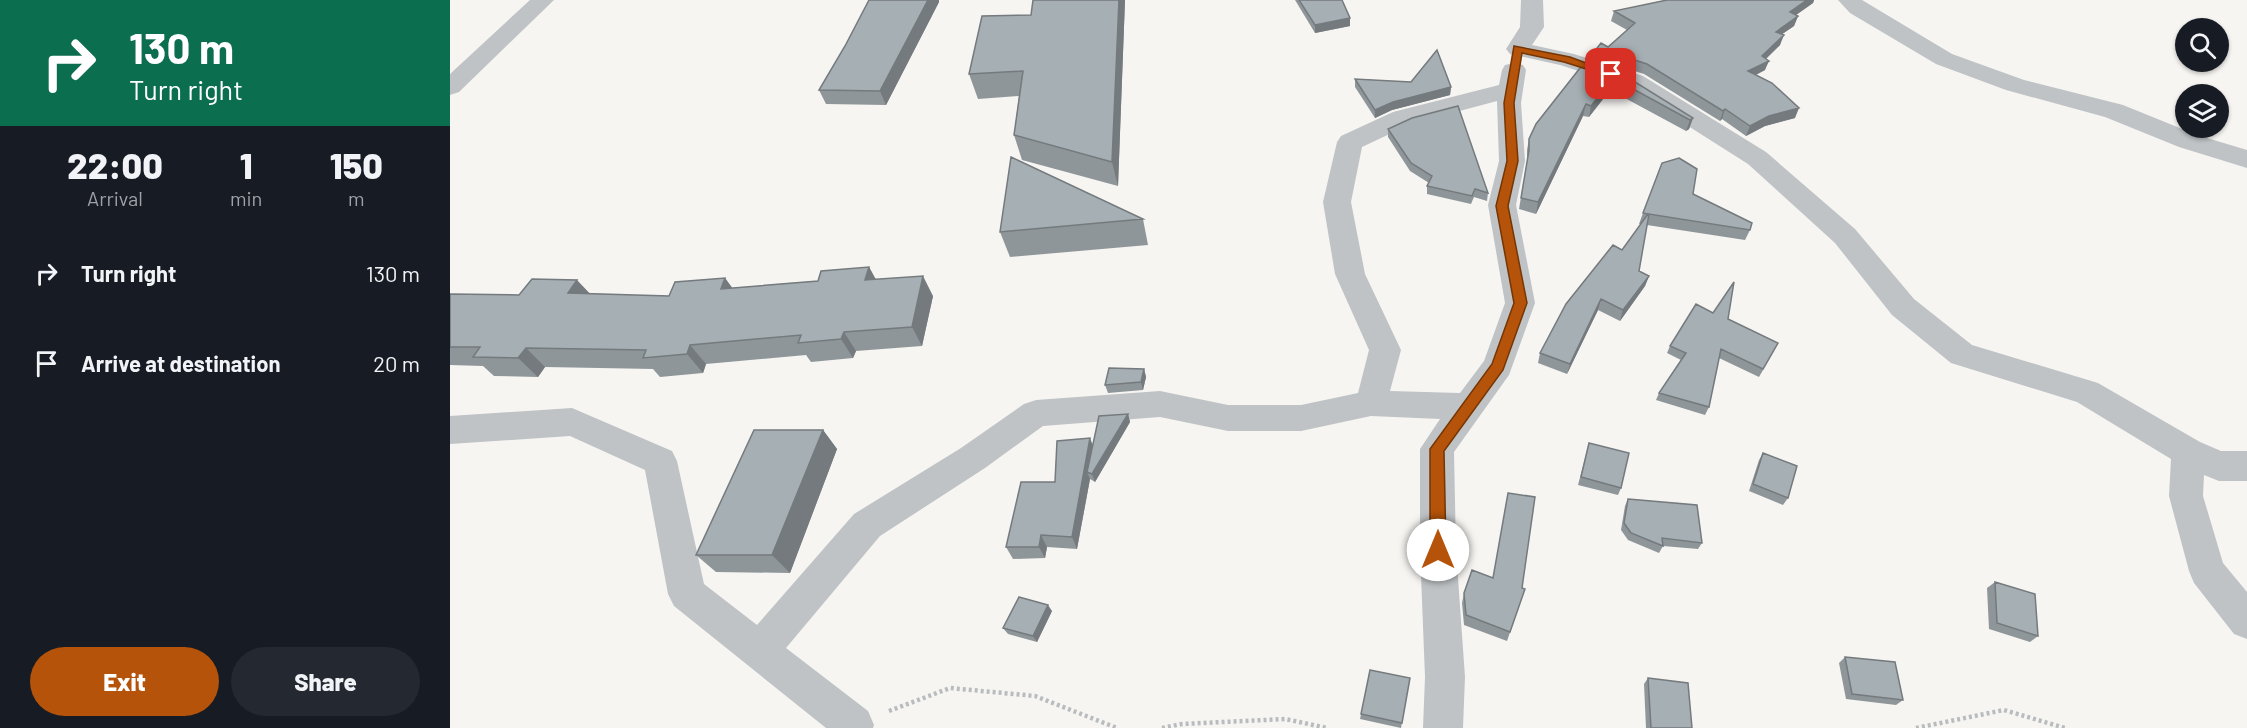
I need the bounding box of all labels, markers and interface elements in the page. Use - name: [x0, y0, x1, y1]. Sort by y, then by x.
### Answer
- map controls: [2175, 18, 2229, 138]
- button: search: [2175, 18, 2229, 72]
- text: 130 m: [129, 22, 234, 72]
- icon: right: [30, 24, 108, 102]
- pin: [1585, 48, 1636, 99]
- icon: arrive: [1594, 57, 1627, 90]
- text: Turn right: [129, 73, 243, 105]
- button: layers: [2175, 84, 2229, 138]
- text: 22:00: [67, 143, 163, 186]
- text: 1: [240, 143, 253, 186]
- text: 150: [330, 143, 383, 186]
- text: Arrival: [87, 186, 143, 210]
- text: min: [230, 186, 262, 210]
- text: m: [348, 186, 364, 210]
- icon: right: [30, 257, 63, 290]
- text: Turn right: [81, 260, 176, 286]
- text: 130 m: [366, 260, 420, 286]
- icon: arrive: [30, 347, 63, 380]
- text: Arrive at destination: [81, 350, 280, 376]
- text: 20 m: [373, 350, 420, 376]
- position arrow: [1406, 518, 1470, 582]
- button: Exit: [30, 647, 219, 716]
- button: Share: [231, 647, 420, 716]

